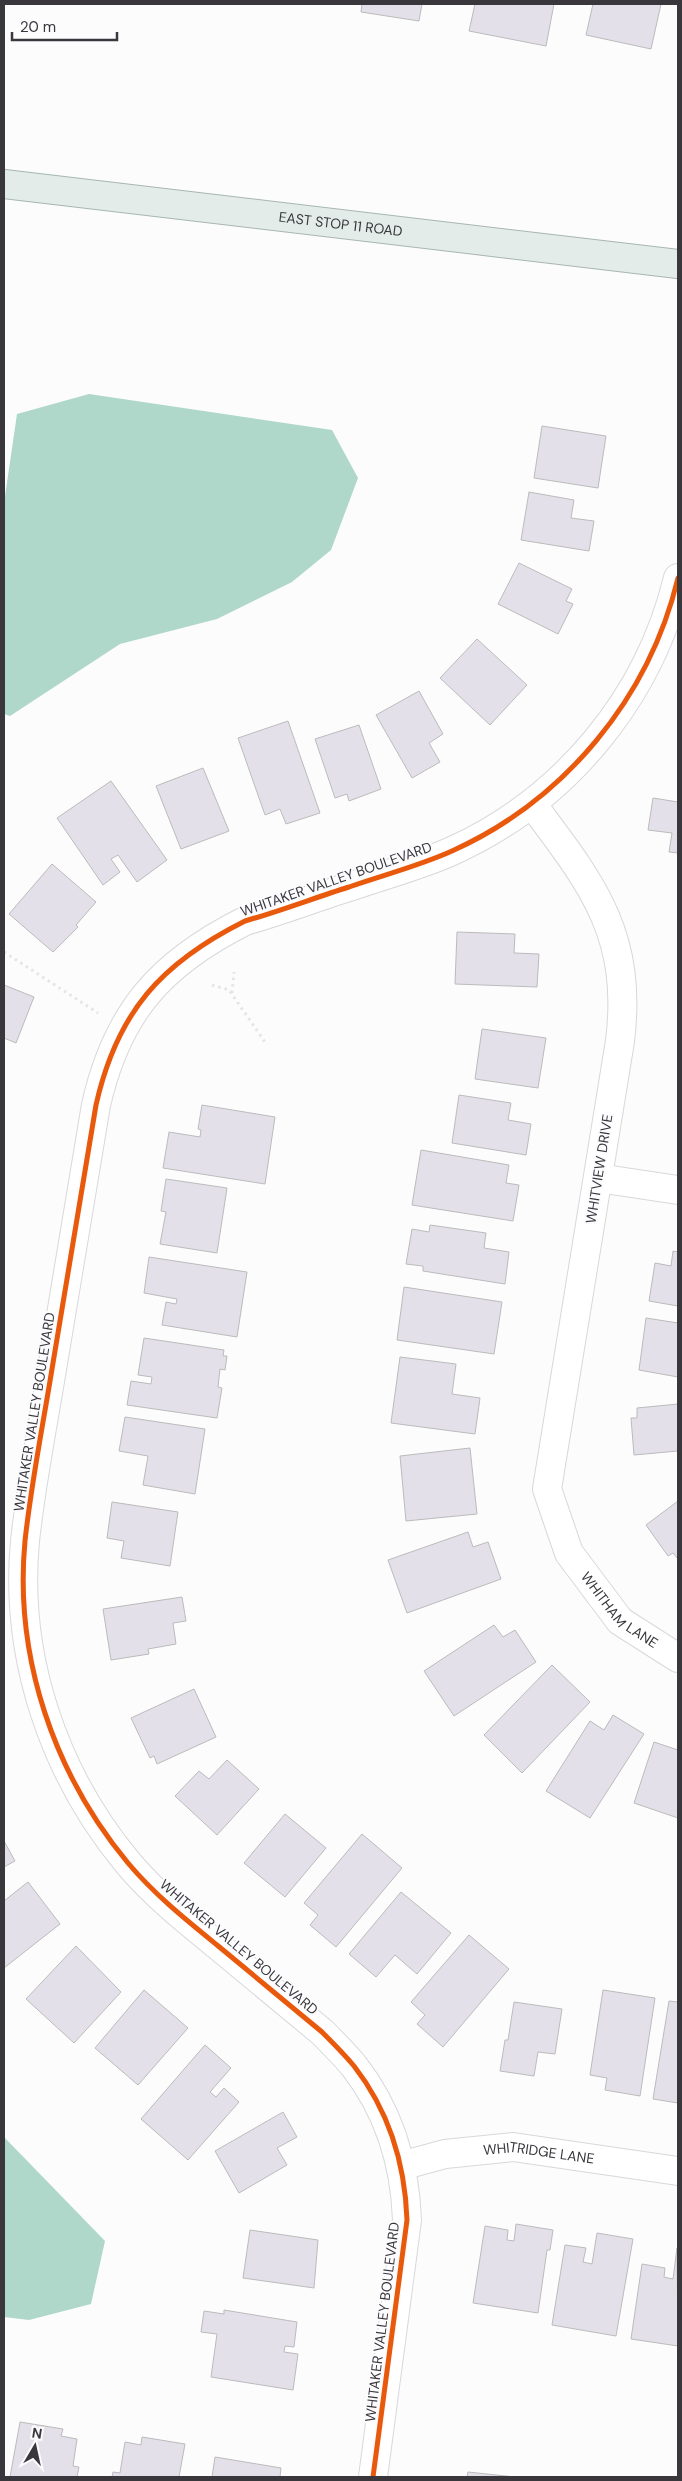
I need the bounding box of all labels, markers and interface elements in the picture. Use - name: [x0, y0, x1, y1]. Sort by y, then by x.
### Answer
- scale bar: [12, 10, 118, 42]
- text: 20 m: [20, 17, 56, 37]
- street label: EAST STOP 11 ROAD: [278, 208, 404, 240]
- street label: WHITAKER VALLEY BOULEVARD: [238, 838, 434, 920]
- street label: WHITVIEW DRIVE: [581, 1113, 617, 1225]
- street label: WHITAKER VALLEY BOULEVARD: [9, 1311, 59, 1513]
- street label: WHITHAM LANE: [577, 1568, 662, 1652]
- street label: WHITAKER VALLEY BOULEVARD: [156, 1875, 322, 2019]
- street label: WHITRIDGE LANE: [482, 2138, 596, 2168]
- street label: WHITAKER VALLEY BOULEVARD: [361, 2221, 403, 2423]
- north arrow: [10, 2421, 60, 2471]
- text: N: [31, 2423, 43, 2443]

